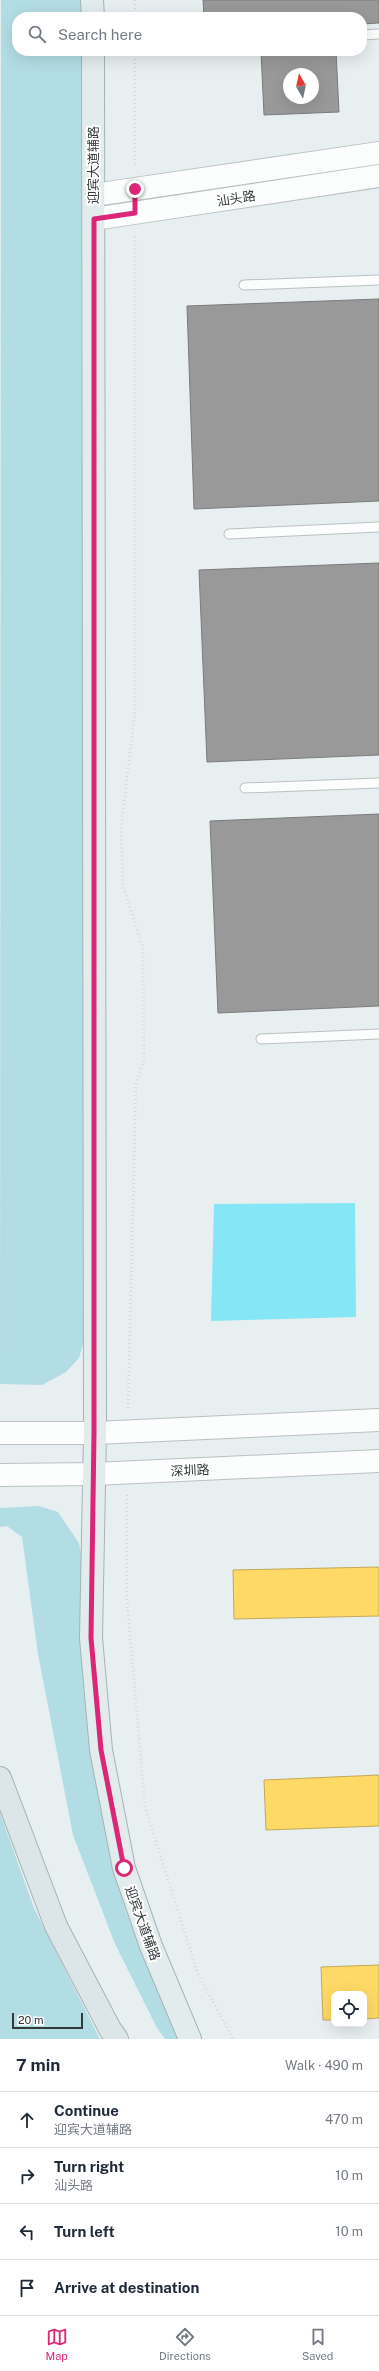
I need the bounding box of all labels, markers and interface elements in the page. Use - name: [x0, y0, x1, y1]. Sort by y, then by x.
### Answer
- search box: [12, 12, 367, 56]
- icon: search: [26, 23, 48, 45]
- text: Search here: [58, 26, 142, 43]
- north arrow: [283, 68, 319, 104]
- street label: 迎宾大道辅路: [86, 126, 101, 204]
- route end: [126, 180, 144, 198]
- street label: 汕头路: [216, 188, 257, 209]
- street label: 深圳路: [170, 1462, 210, 1479]
- route start: [115, 1859, 133, 1877]
- street label: 迎宾大道辅路: [122, 1884, 163, 1962]
- map controls: [331, 1991, 367, 2027]
- button: locate: [331, 1991, 367, 2027]
- scale bar: [12, 2011, 83, 2030]
- text: 20 m: [18, 2014, 43, 2026]
- text: 7 min: [16, 2055, 60, 2075]
- text: Walk · 490 m: [285, 2058, 363, 2073]
- text: Continue: [54, 2102, 119, 2119]
- icon: ahead: [16, 2109, 38, 2131]
- text: 470 m: [325, 2112, 363, 2127]
- text: 迎宾大道辅路: [54, 2122, 132, 2137]
- text: Turn right: [54, 2158, 124, 2175]
- icon: right: [16, 2165, 38, 2187]
- text: 10 m: [335, 2168, 363, 2183]
- text: 汕头路: [54, 2178, 93, 2193]
- icon: left: [16, 2221, 38, 2243]
- text: Turn left: [54, 2223, 115, 2240]
- text: 10 m: [335, 2224, 363, 2239]
- icon: arrive: [16, 2277, 38, 2299]
- text: Arrive at destination: [54, 2279, 199, 2296]
- tab: Map: [46, 2326, 68, 2362]
- tab: Directions: [159, 2326, 211, 2362]
- tab: Saved: [302, 2326, 333, 2362]

